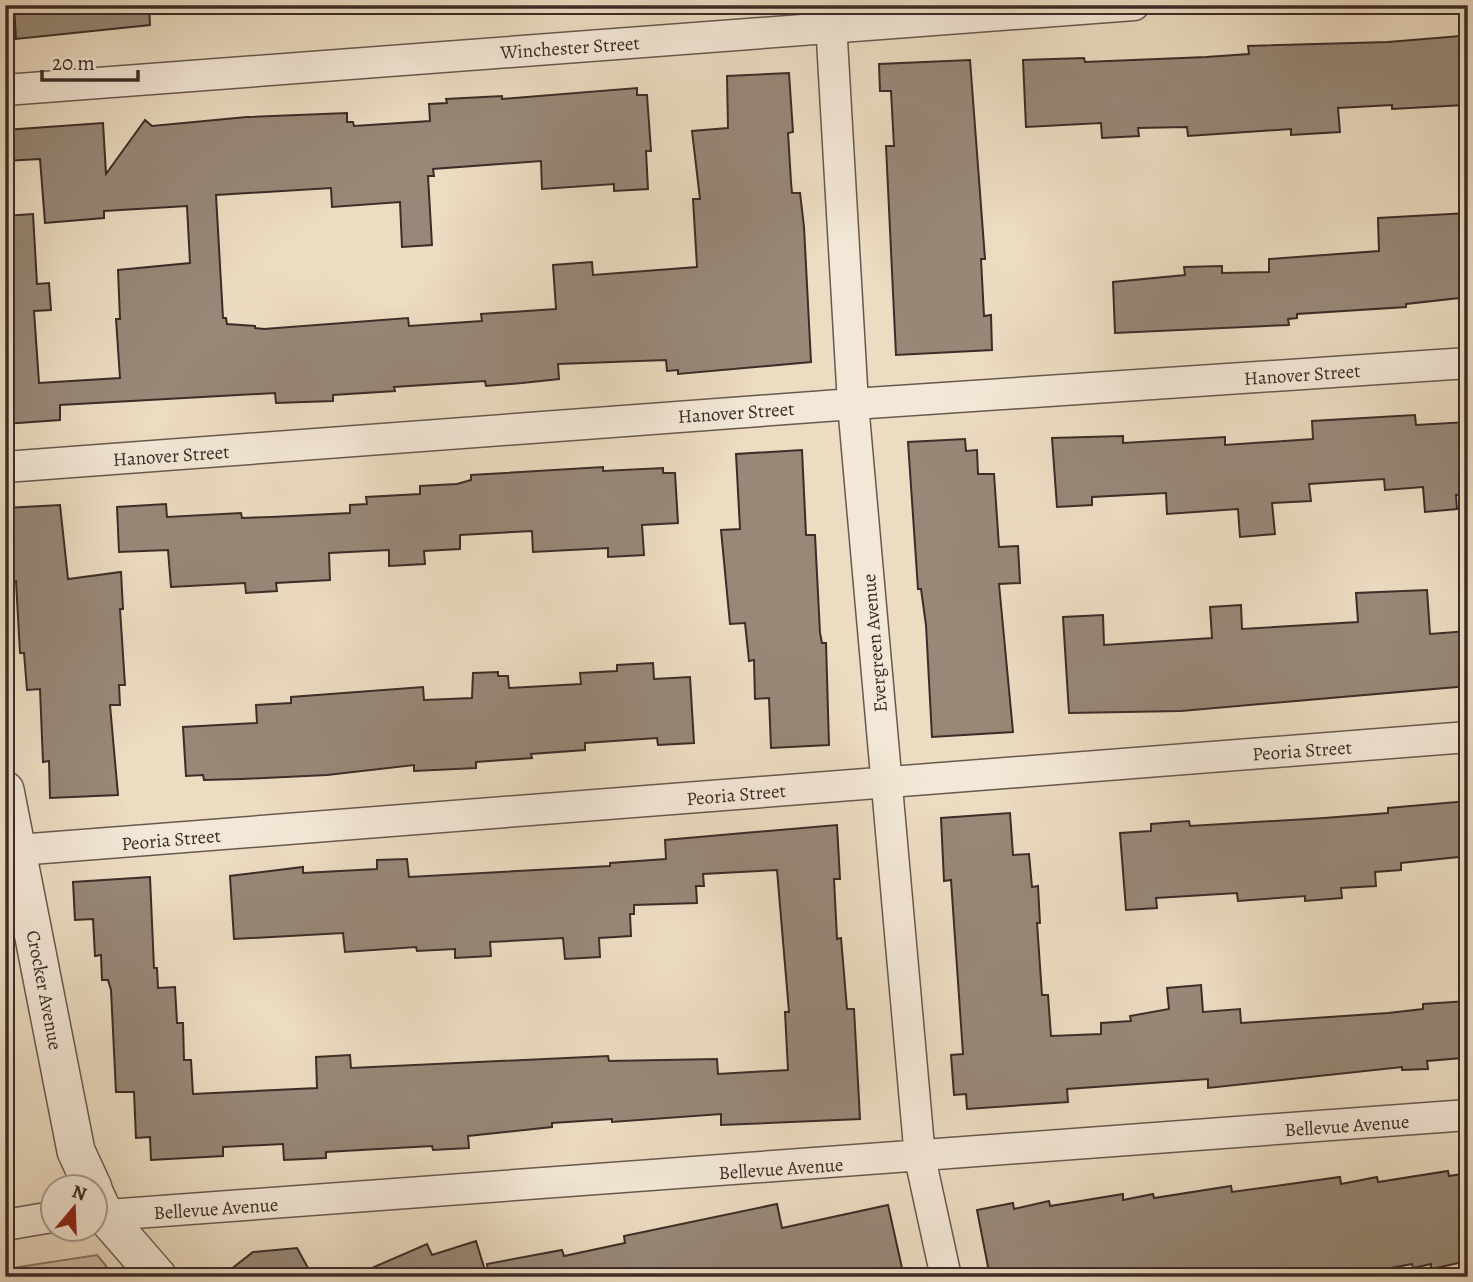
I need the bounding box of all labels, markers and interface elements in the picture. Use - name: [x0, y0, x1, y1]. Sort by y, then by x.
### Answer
- street label: Winchester Street: [499, 30, 641, 66]
- scale bar: [42, 38, 138, 82]
- text: 20 m: [52, 49, 95, 77]
- street label: Hanover Street: [1243, 358, 1361, 392]
- street label: Hanover Street: [677, 396, 795, 430]
- street label: Hanover Street: [112, 439, 230, 473]
- street label: Evergreen Avenue: [856, 573, 894, 713]
- street label: Peoria Street: [1252, 735, 1353, 767]
- street label: Peoria Street: [685, 778, 787, 812]
- street label: Peoria Street: [120, 823, 222, 857]
- street label: Crocker Avenue: [20, 928, 68, 1052]
- street label: Bellevue Avenue: [1284, 1109, 1410, 1143]
- street label: Bellevue Avenue: [718, 1152, 844, 1186]
- north arrow: [38, 1174, 108, 1244]
- text: N: [68, 1178, 90, 1207]
- street label: Bellevue Avenue: [153, 1192, 279, 1226]

